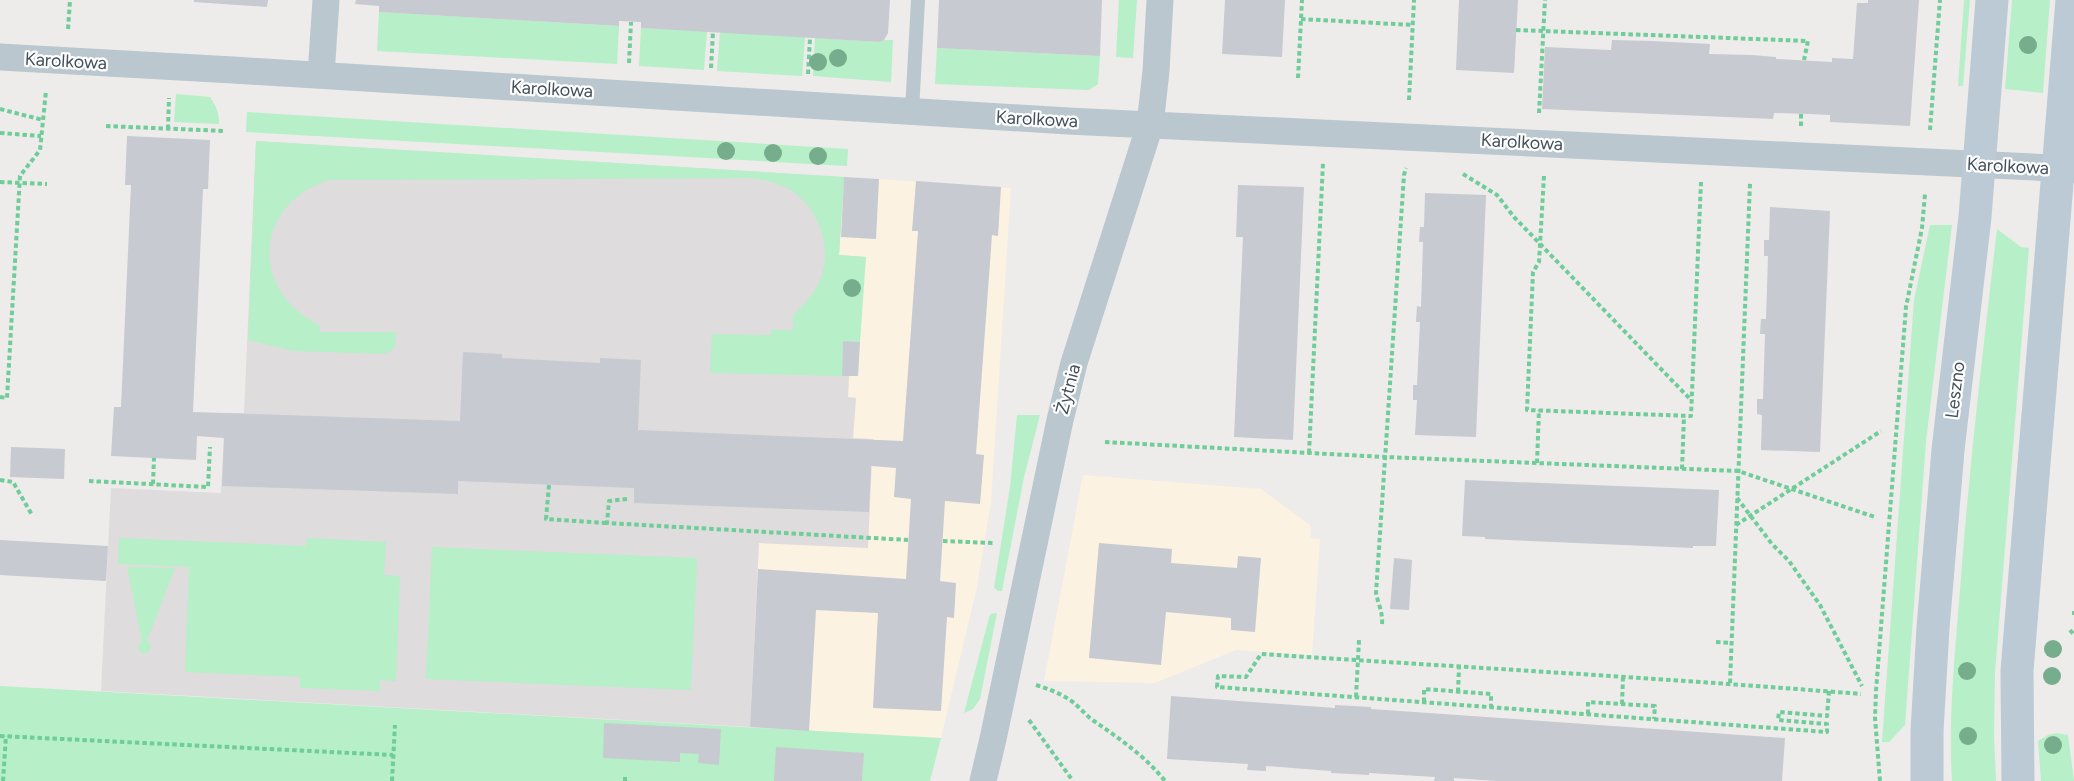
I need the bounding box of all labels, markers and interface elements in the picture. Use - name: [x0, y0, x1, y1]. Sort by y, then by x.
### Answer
- street label: Karolkowa: [24, 48, 108, 74]
- street label: Karolkowa: [510, 76, 594, 102]
- street label: Karolkowa: [995, 106, 1079, 132]
- street label: Karolkowa: [1480, 129, 1564, 155]
- street label: Karolkowa: [1966, 153, 2050, 179]
- street label: Leszno: [1941, 360, 1969, 420]
- street label: Żytnia: [1051, 361, 1085, 417]

